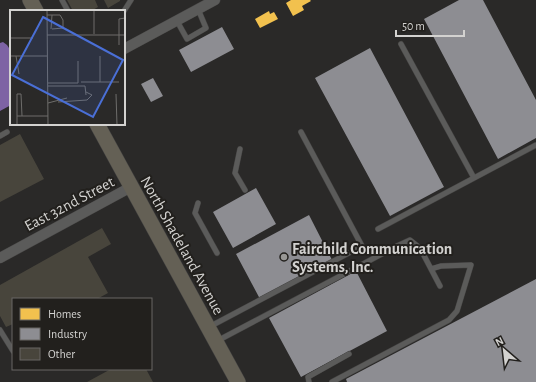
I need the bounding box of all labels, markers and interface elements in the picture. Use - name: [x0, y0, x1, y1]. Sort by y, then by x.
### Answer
- inset map: [10, 10, 125, 125]
- scale bar: [396, 12, 464, 38]
- text: 50 m: [402, 20, 425, 32]
- street label: East 32nd Street: [22, 174, 117, 234]
- street label: North Shadeland Avenue: [137, 174, 227, 317]
- place label: Fairchild Communication Systems, Inc.: [292, 241, 452, 276]
- marker: Fairchild Communication Systems, Inc.: [279, 252, 289, 262]
- legend: [12, 298, 152, 370]
- text: Homes: [48, 308, 81, 320]
- text: Industry: [48, 328, 87, 341]
- north arrow: [484, 330, 524, 370]
- text: N: [494, 335, 506, 348]
- text: Other: [48, 348, 75, 360]

